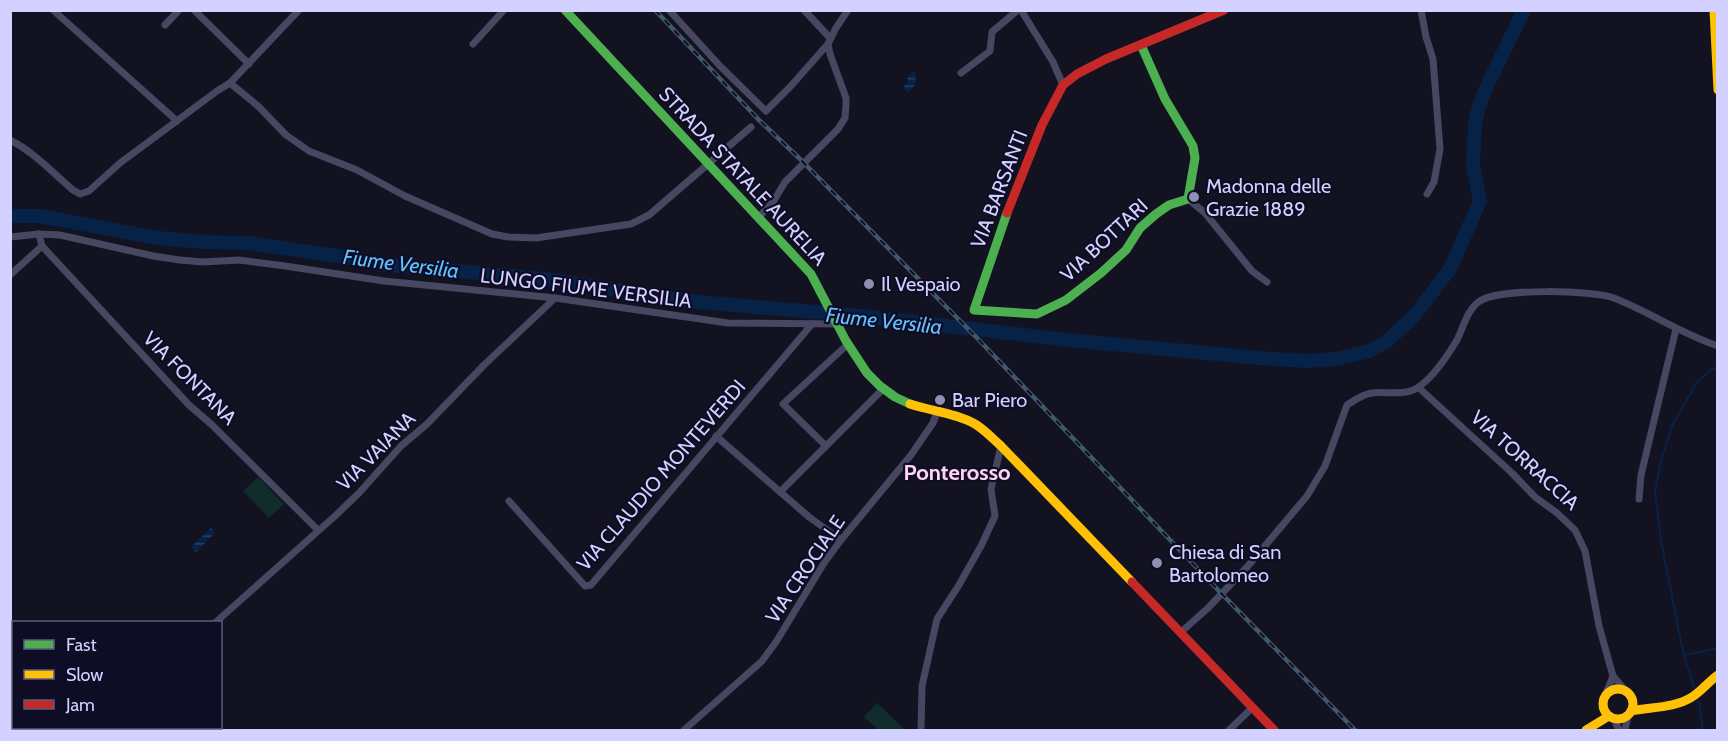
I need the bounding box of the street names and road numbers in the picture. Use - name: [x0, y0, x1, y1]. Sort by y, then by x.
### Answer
- street label: STRADA STATALE AURELIA: [654, 82, 832, 271]
- street label: VIA BARSANTI: [966, 127, 1032, 251]
- street label: VIA BOTTARI: [1055, 193, 1153, 287]
- street label: LUNGO FIUME VERSILIA: [479, 263, 694, 313]
- street label: VIA FONTANA: [138, 326, 242, 430]
- street label: VIA CLAUDIO MONTEVERDI: [572, 375, 750, 575]
- street label: VIA TORRACCIA: [1466, 405, 1585, 515]
- street label: VIA VAIANA: [332, 406, 421, 495]
- street label: VIA CROCIALE: [760, 511, 850, 627]

